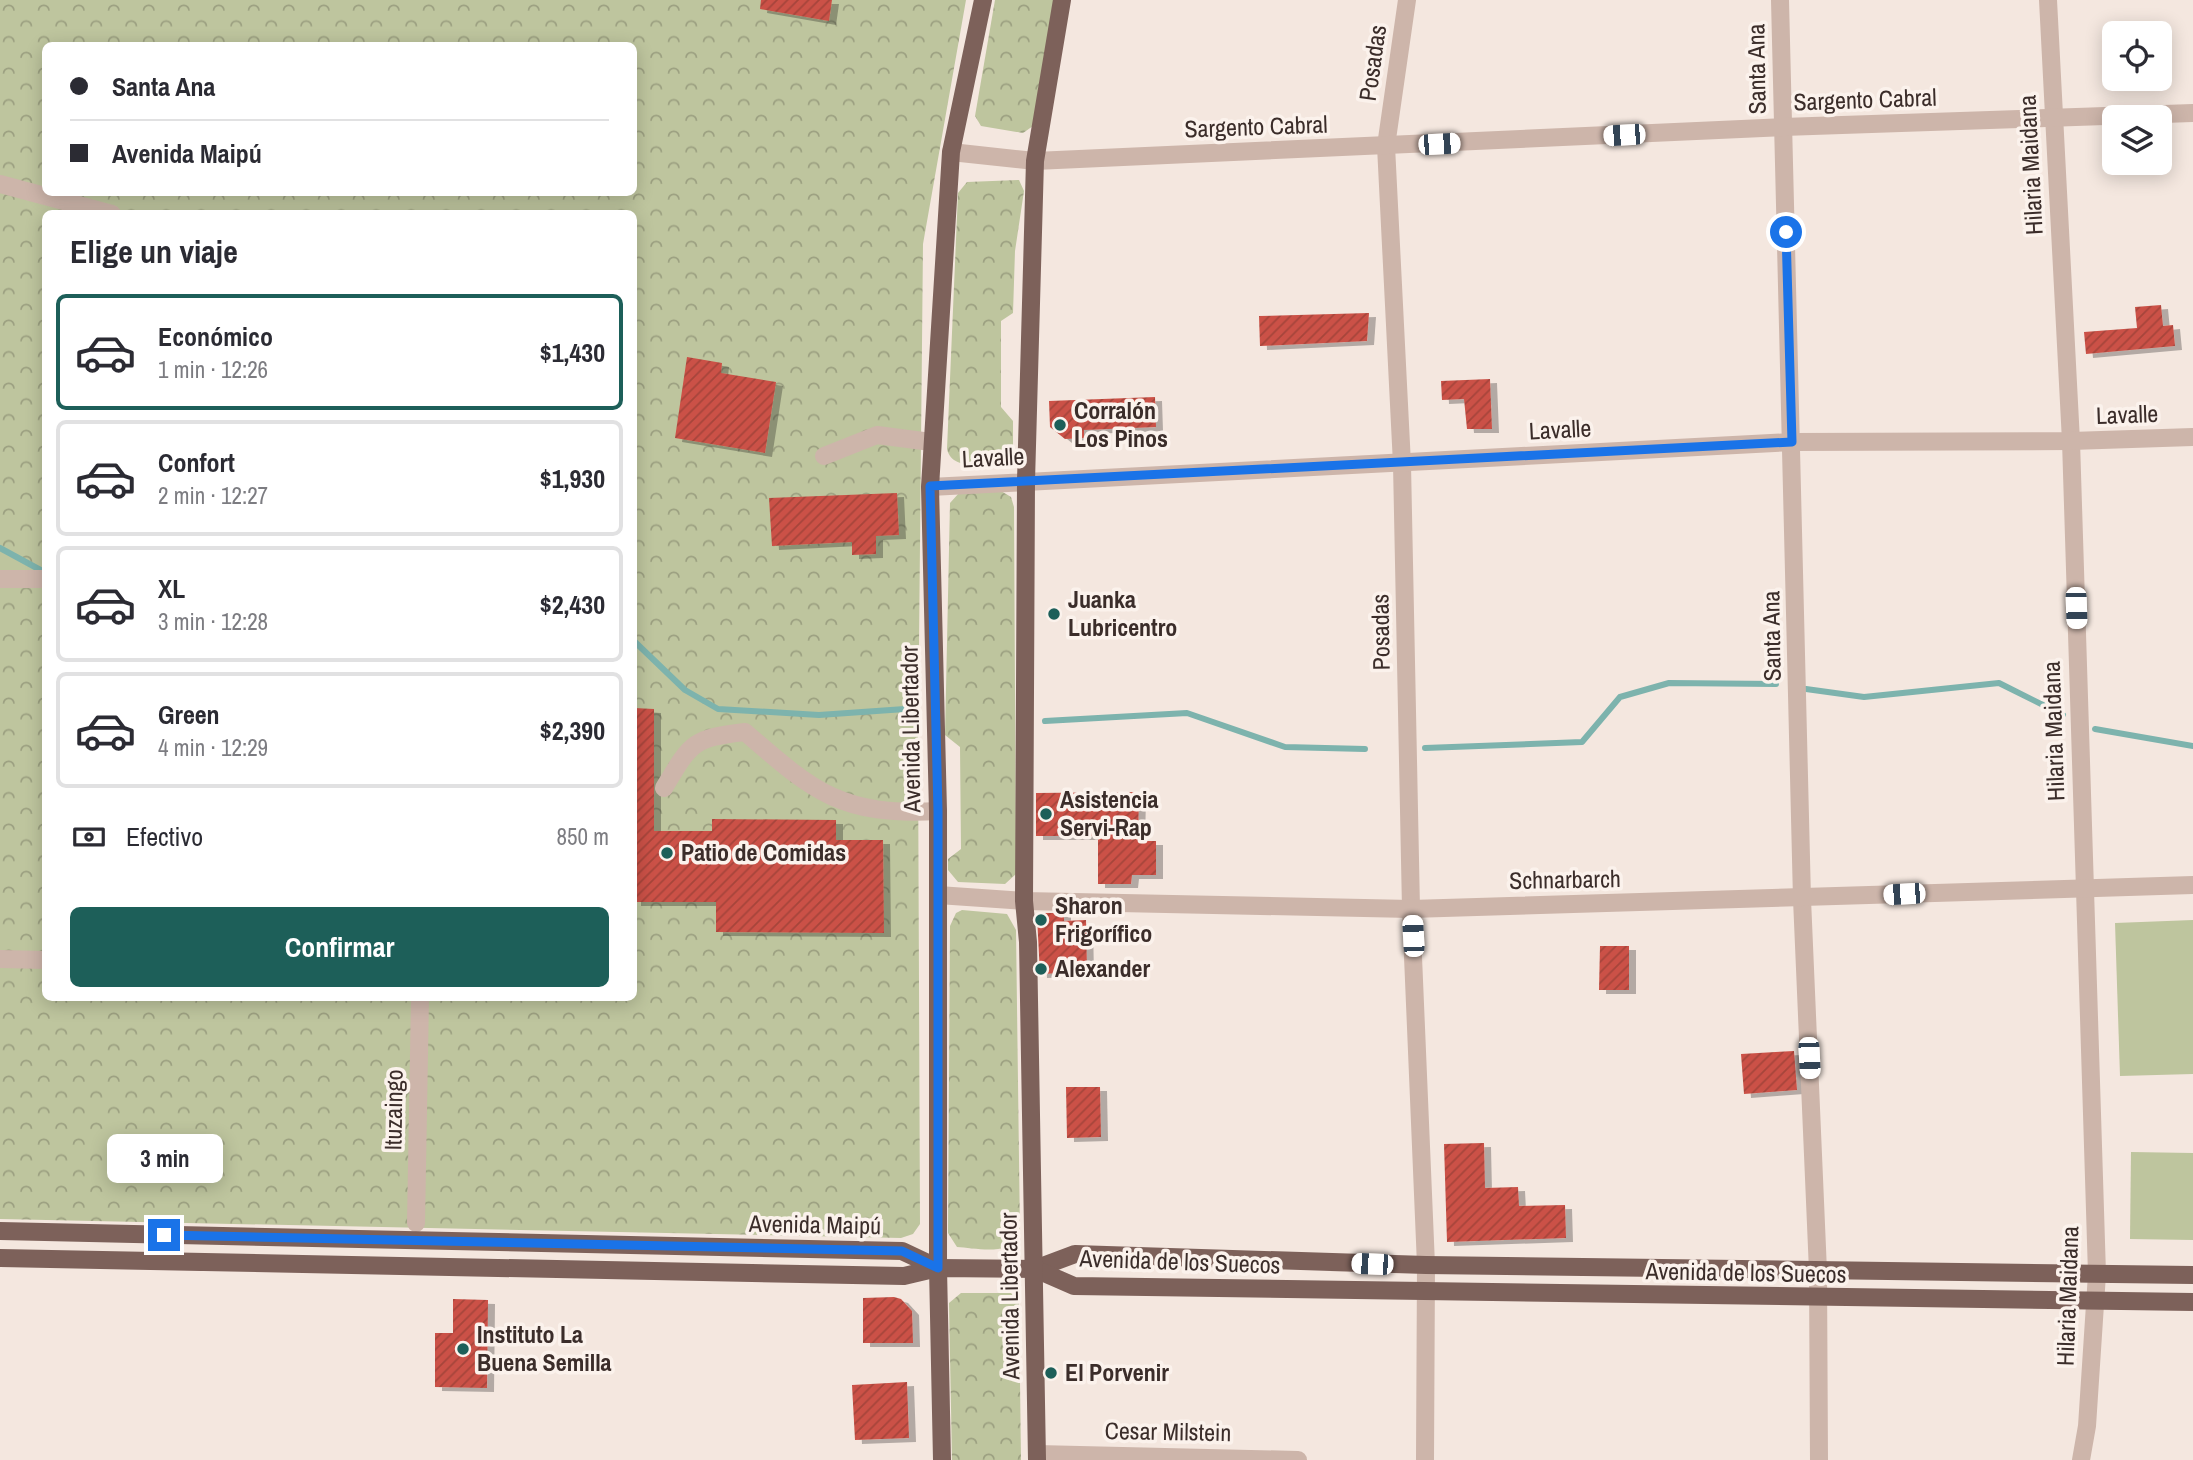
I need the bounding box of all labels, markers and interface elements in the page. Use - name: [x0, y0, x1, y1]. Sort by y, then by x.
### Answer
- map controls: [2102, 21, 2172, 175]
- button: locate: [2102, 21, 2172, 91]
- street label: Posadas: [1351, 23, 1393, 103]
- street label: Santa Ana: [1739, 23, 1773, 115]
- text: Santa Ana: [112, 69, 215, 104]
- street label: Sargento Cabral: [1793, 81, 1937, 117]
- street label: Hilaria Maidana: [2010, 94, 2050, 236]
- button: layers: [2102, 105, 2172, 175]
- street label: Sargento Cabral: [1184, 108, 1328, 144]
- car: [1603, 123, 1646, 147]
- car: [1418, 132, 1461, 156]
- text: Avenida Maipú: [112, 136, 262, 171]
- route start: [1770, 216, 1802, 248]
- text: Elige un viaje: [70, 230, 238, 273]
- text: Económico: [158, 319, 273, 354]
- icon: car: [74, 321, 137, 384]
- text: $1,430: [540, 335, 605, 370]
- text: 1 min · 12:26: [158, 354, 268, 385]
- place label: Corralón Los Pinos: [1074, 394, 1168, 454]
- street label: Lavalle: [2095, 397, 2159, 431]
- street label: Lavalle: [1528, 411, 1592, 447]
- marker: Corralón Los Pinos: [1052, 417, 1068, 433]
- street label: Lavalle: [961, 439, 1025, 475]
- text: Confort: [158, 445, 235, 480]
- icon: car: [74, 447, 137, 510]
- text: $1,930: [540, 461, 605, 496]
- text: 2 min · 12:27: [158, 480, 268, 511]
- text: XL: [158, 571, 185, 606]
- icon: car: [74, 573, 137, 636]
- place label: Juanka Lubricentro: [1068, 583, 1177, 643]
- text: $2,430: [540, 587, 605, 622]
- car: [2065, 587, 2088, 629]
- street label: Santa Ana: [1754, 590, 1788, 682]
- street label: Posadas: [1363, 593, 1397, 671]
- text: 3 min · 12:28: [158, 606, 268, 637]
- marker: Juanka Lubricentro: [1046, 606, 1062, 622]
- street label: Avenida Libertador: [893, 645, 927, 814]
- street label: Hilaria Maidana: [2035, 660, 2071, 802]
- text: Green: [158, 697, 220, 732]
- icon: car: [74, 699, 137, 762]
- text: $2,390: [540, 713, 605, 748]
- text: 4 min · 12:29: [158, 732, 268, 763]
- place label: Asistencia Servi-Rap: [1060, 783, 1159, 843]
- marker: Asistencia Servi-Rap: [1038, 806, 1054, 822]
- icon: cash: [70, 818, 108, 856]
- text: Efectivo: [126, 819, 203, 854]
- text: 850 m: [557, 821, 609, 852]
- place label: Patio de Comidas: [681, 836, 846, 868]
- marker: Patio de Comidas: [659, 845, 675, 861]
- street label: Schnarbarch: [1509, 862, 1621, 896]
- car: [1883, 882, 1926, 906]
- place label: Sharon Frigorífico: [1055, 889, 1152, 949]
- button: Confirmar: [70, 907, 609, 987]
- marker: Sharon Frigorífico: [1033, 912, 1049, 928]
- car: [1402, 914, 1425, 958]
- place label: Alexander: [1055, 952, 1151, 984]
- marker: Alexander: [1033, 961, 1049, 977]
- car: [1798, 1036, 1821, 1080]
- street label: Ituzaingo: [376, 1069, 410, 1151]
- callout: 3 min: [106, 1134, 222, 1182]
- text: 3 min: [140, 1143, 190, 1174]
- street label: Avenida Maipú: [748, 1207, 881, 1241]
- street label: Avenida Libertador: [992, 1212, 1026, 1381]
- route end: [148, 1219, 180, 1251]
- street label: Hilaria Maidana: [2049, 1225, 2085, 1366]
- street label: Avenida de los Suecos: [1078, 1241, 1281, 1280]
- car: [1351, 1253, 1394, 1275]
- street label: Avenida de los Suecos: [1644, 1254, 1847, 1290]
- place label: Instituto La Buena Semilla: [477, 1318, 612, 1378]
- marker: Instituto La Buena Semilla: [455, 1341, 471, 1357]
- place label: El Porvenir: [1065, 1356, 1169, 1388]
- marker: El Porvenir: [1043, 1365, 1059, 1381]
- street label: Cesar Milstein: [1104, 1414, 1232, 1448]

